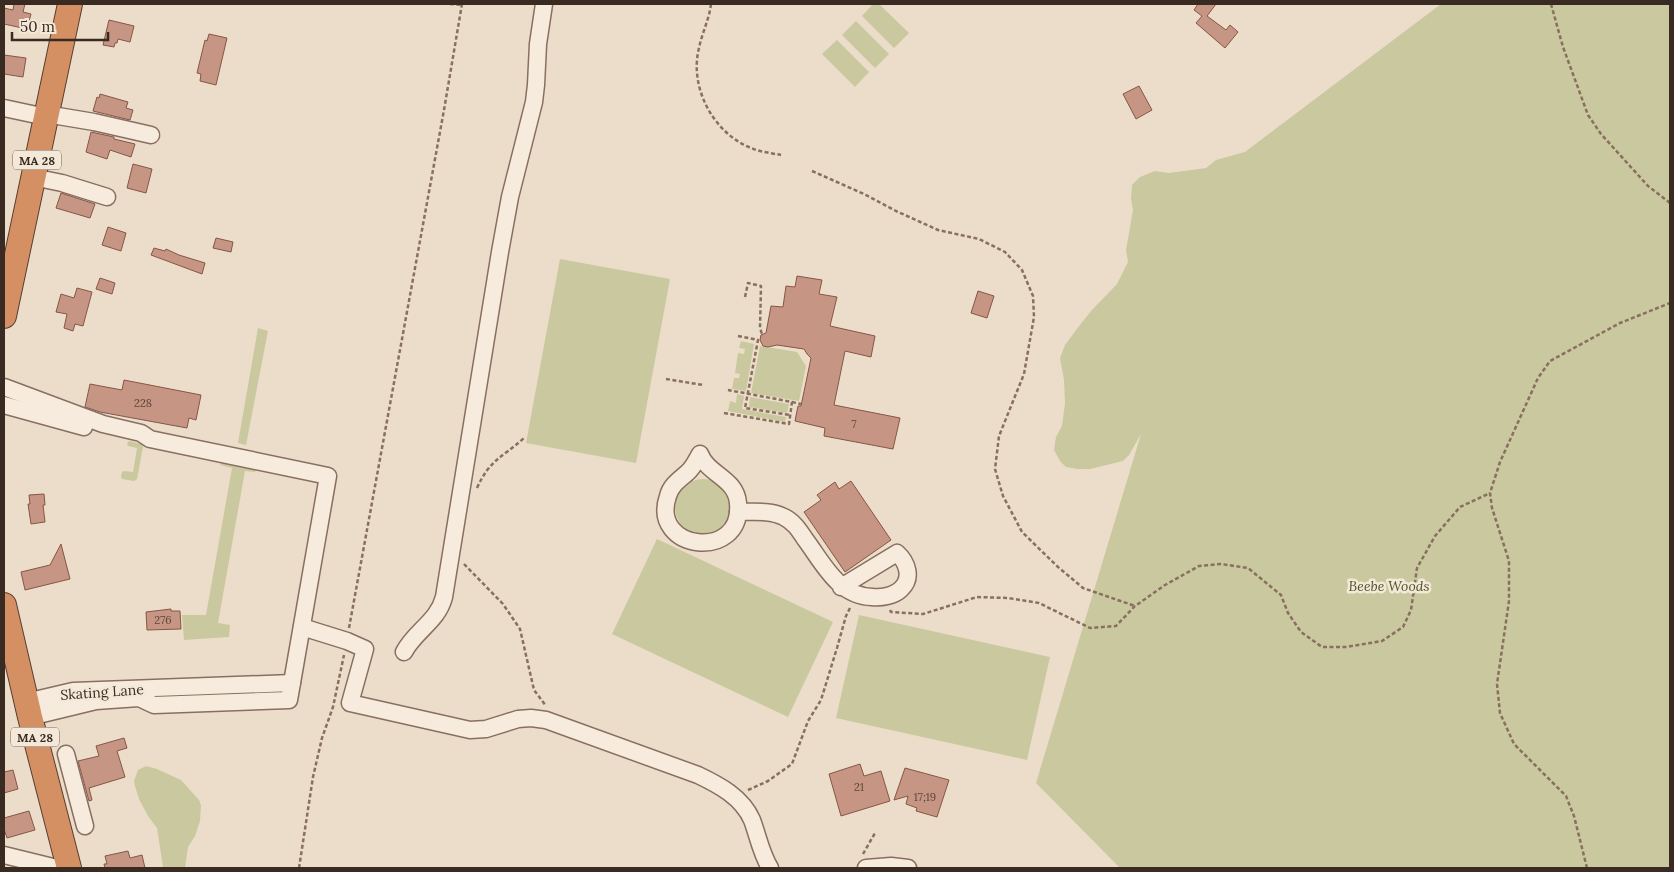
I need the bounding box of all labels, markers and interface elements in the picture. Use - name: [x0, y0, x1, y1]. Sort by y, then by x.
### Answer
- scale bar: [12, 10, 109, 42]
- text: 50 m: [20, 17, 55, 36]
- road number: MA 28: [13, 150, 61, 170]
- house number: 228: [134, 396, 152, 410]
- house number: 7: [851, 417, 857, 431]
- park label: Beebe Woods: [1349, 577, 1429, 595]
- house number: 276: [154, 613, 172, 627]
- street label: Skating Lane: [60, 680, 145, 704]
- road number: MA 28: [11, 728, 59, 746]
- house number: 21: [854, 780, 864, 794]
- house number: 17;19: [914, 790, 936, 804]

